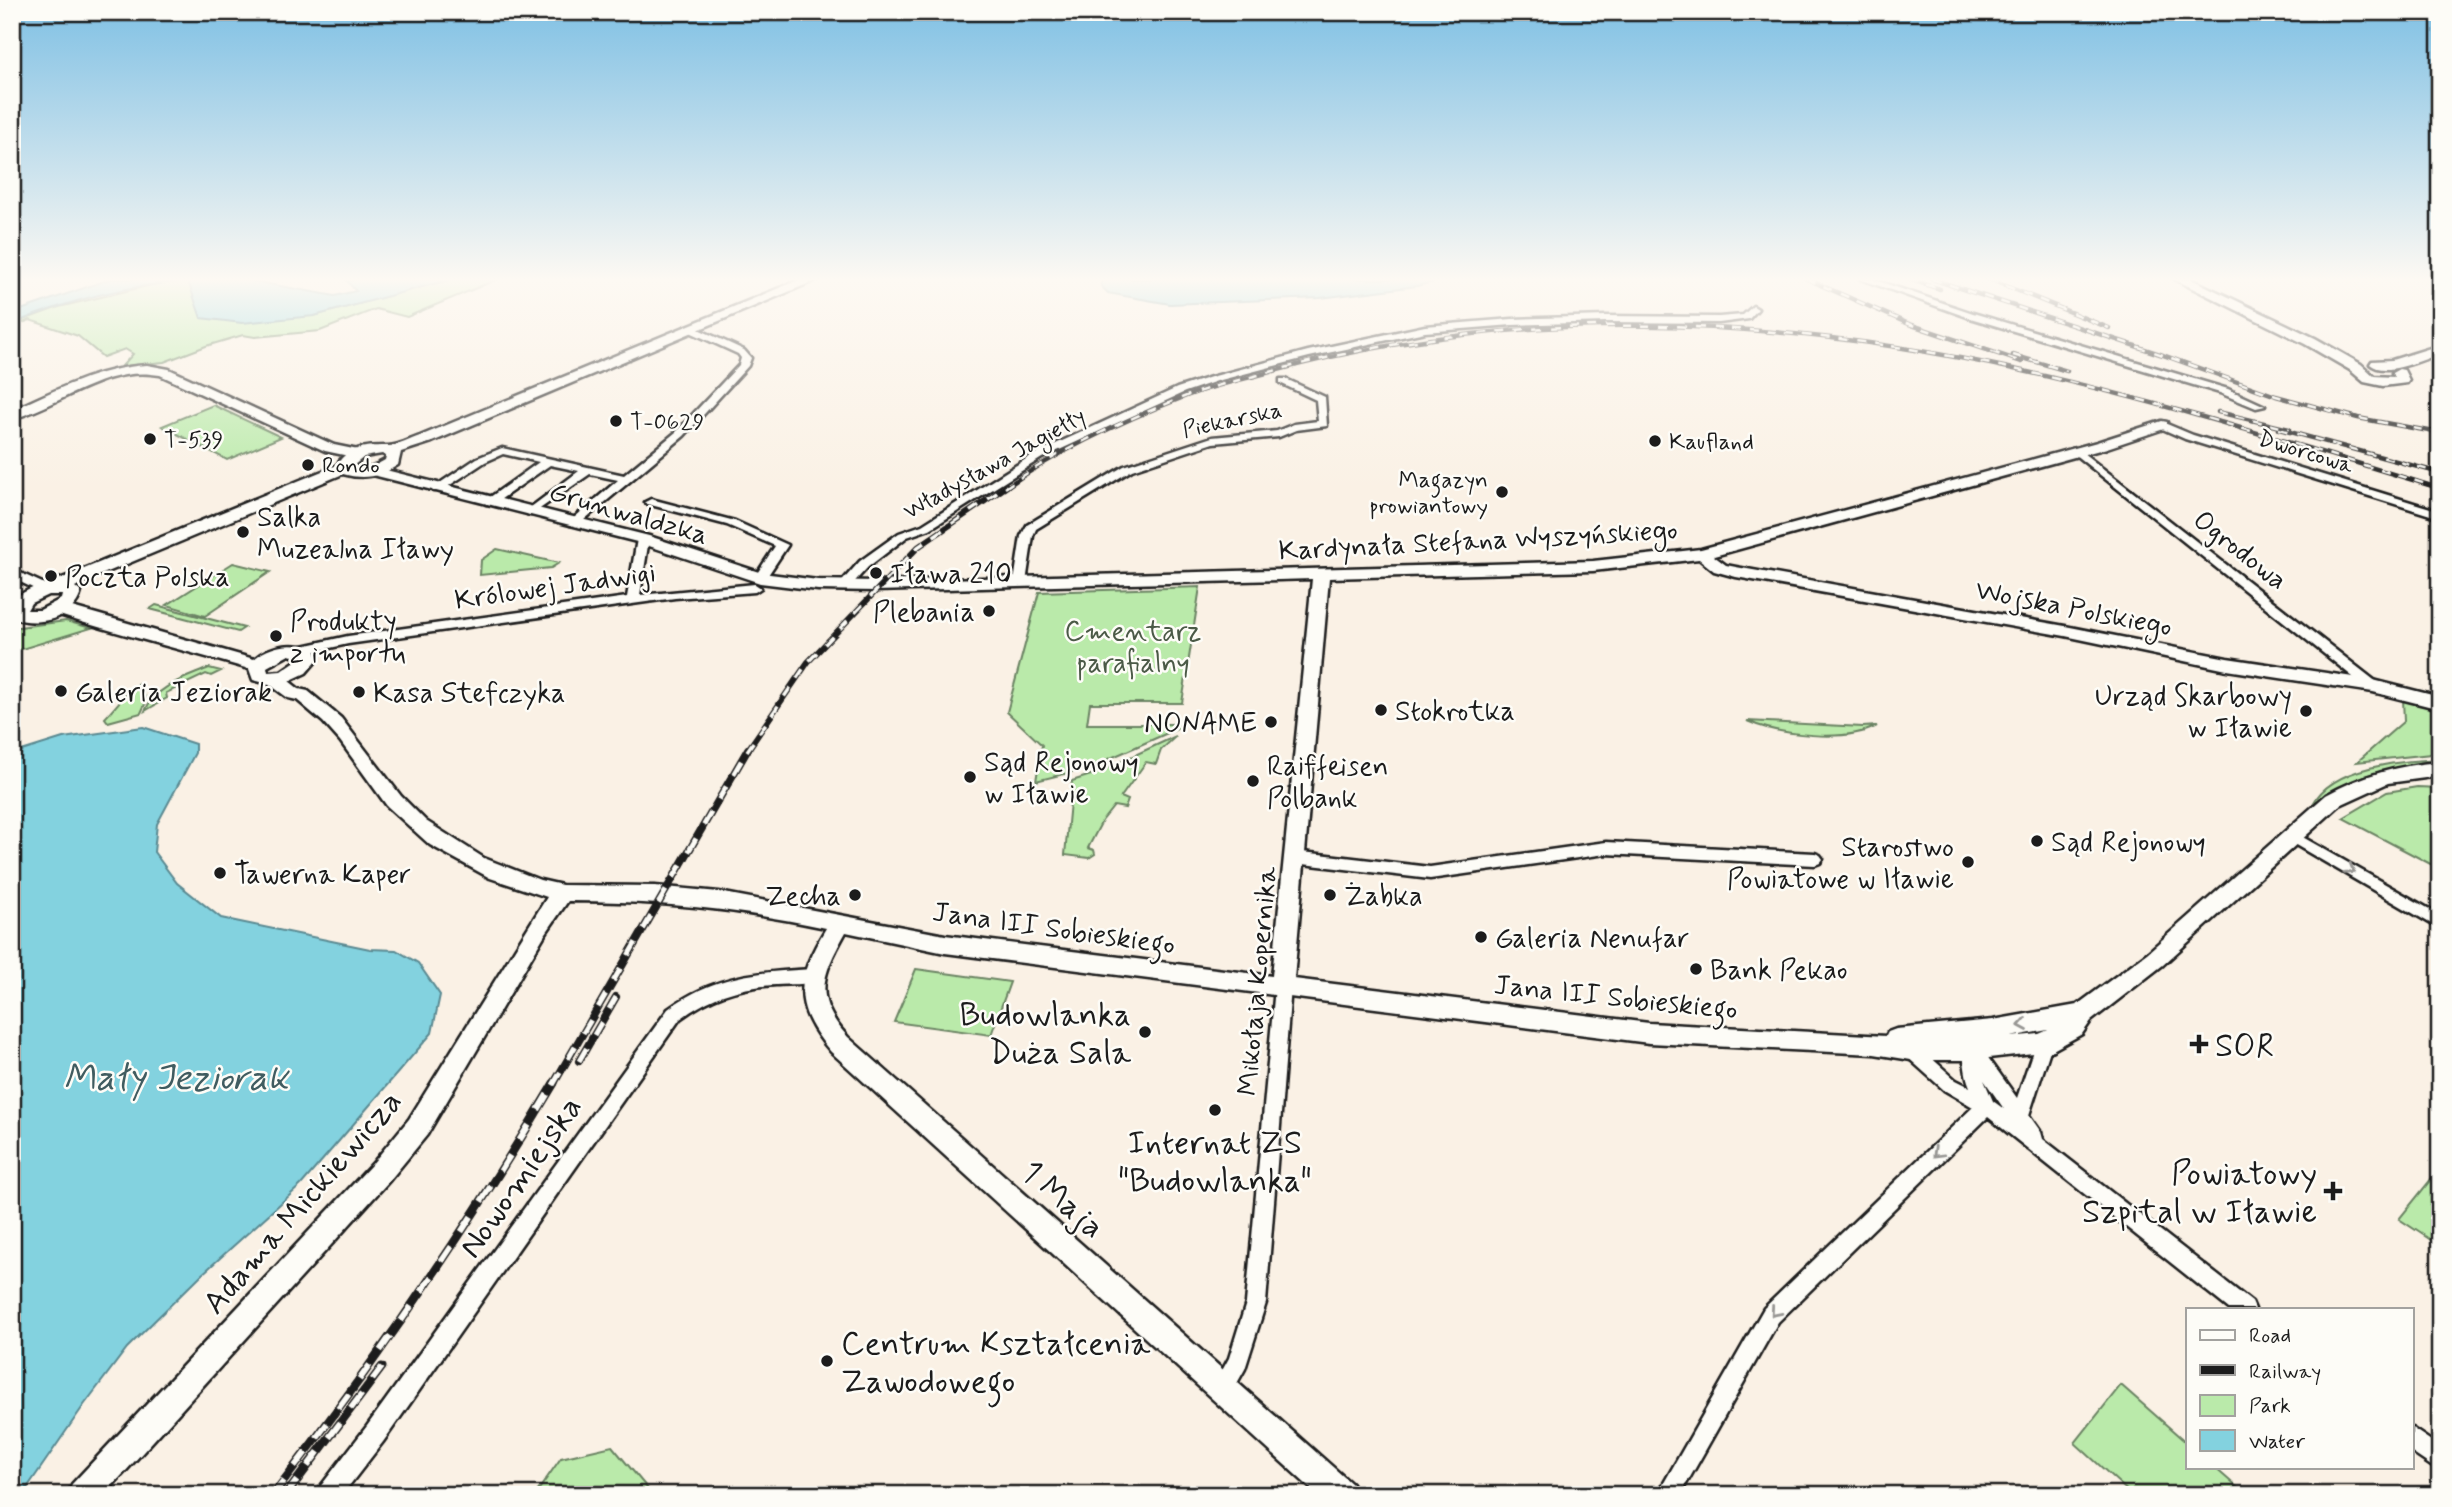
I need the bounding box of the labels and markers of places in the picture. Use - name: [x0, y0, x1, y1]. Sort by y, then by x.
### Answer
- place label: T-0629: [630, 408, 704, 438]
- marker: T-0629: [608, 413, 624, 429]
- place label: T-539: [164, 426, 223, 456]
- place label: Kaufland: [1669, 428, 1754, 458]
- marker: T-539: [142, 431, 158, 447]
- marker: Kaufland: [1647, 433, 1663, 449]
- place label: Rondo: [322, 452, 380, 482]
- marker: Rondo: [300, 457, 316, 473]
- place label: Magazyn prowiantowy: [1369, 466, 1488, 522]
- marker: Magazyn prowiantowy: [1494, 484, 1510, 500]
- place label: Salka Muzealna Iławy: [257, 500, 454, 569]
- marker: Salka Muzealna Iławy: [235, 524, 251, 540]
- place label: Iława 210: [890, 557, 1012, 594]
- place label: Poczta Polska: [65, 560, 230, 597]
- marker: Iława 210: [868, 565, 884, 581]
- marker: Poczta Polska: [43, 568, 59, 584]
- place label: Plebania: [873, 595, 975, 632]
- marker: Plebania: [981, 603, 997, 619]
- place label: Produkty z importu: [290, 604, 406, 673]
- marker: Produkty z importu: [268, 628, 284, 644]
- place label: Galeria Jeziorak: [75, 675, 272, 712]
- place label: Kasa Stefczyka: [373, 676, 565, 713]
- place label: Urząd Skarbowy w Iławie: [2095, 679, 2292, 748]
- marker: Galeria Jeziorak: [53, 683, 69, 699]
- marker: Kasa Stefczyka: [351, 684, 367, 700]
- place label: Stokrotka: [1395, 694, 1515, 731]
- marker: Stokrotka: [1373, 702, 1389, 718]
- marker: Urząd Skarbowy w Iławie: [2298, 703, 2314, 719]
- place label: NONAME: [1144, 706, 1257, 743]
- marker: NONAME: [1263, 714, 1279, 730]
- place label: Sąd Rejonowy w Iławie: [984, 745, 1139, 814]
- place label: Raiffeisen Polbank: [1267, 749, 1389, 818]
- marker: Sąd Rejonowy w Iławie: [962, 769, 978, 785]
- marker: Raiffeisen Polbank: [1245, 773, 1261, 789]
- place label: Sąd Rejonowy: [2051, 825, 2206, 862]
- place label: Starostwo Powiatowe w Iławie: [1727, 830, 1954, 899]
- marker: Sąd Rejonowy: [2029, 833, 2045, 849]
- marker: Starostwo Powiatowe w Iławie: [1960, 854, 1976, 870]
- place label: Tawerna Kaper: [234, 857, 411, 894]
- marker: Tawerna Kaper: [212, 865, 228, 881]
- place label: Zecha: [765, 879, 841, 916]
- place label: Żabka: [1344, 879, 1423, 916]
- marker: Zecha: [847, 887, 863, 903]
- marker: Żabka: [1322, 887, 1338, 903]
- place label: Galeria Nenufar: [1495, 921, 1689, 958]
- marker: Galeria Nenufar: [1473, 929, 1489, 945]
- place label: Bank Pekao: [1710, 953, 1848, 990]
- marker: Bank Pekao: [1688, 961, 1704, 977]
- place label: Budowlanka Duża Sala: [959, 994, 1131, 1076]
- marker: Budowlanka Duża Sala: [1137, 1024, 1153, 1040]
- place label: SOR: [2215, 1025, 2274, 1069]
- marker: SOR: [2189, 1034, 2209, 1054]
- marker: Internat ZS "Budowlanka": [1207, 1102, 1223, 1118]
- place label: Internat ZS "Budowlanka": [1118, 1122, 1312, 1204]
- place label: Powiatowy Szpital w Iławie: [2082, 1153, 2317, 1235]
- marker: Powiatowy Szpital w Iławie: [2323, 1181, 2343, 1201]
- place label: Centrum Kształcenia Zawodowego: [841, 1323, 1151, 1408]
- marker: Centrum Kształcenia Zawodowego: [819, 1353, 835, 1369]

